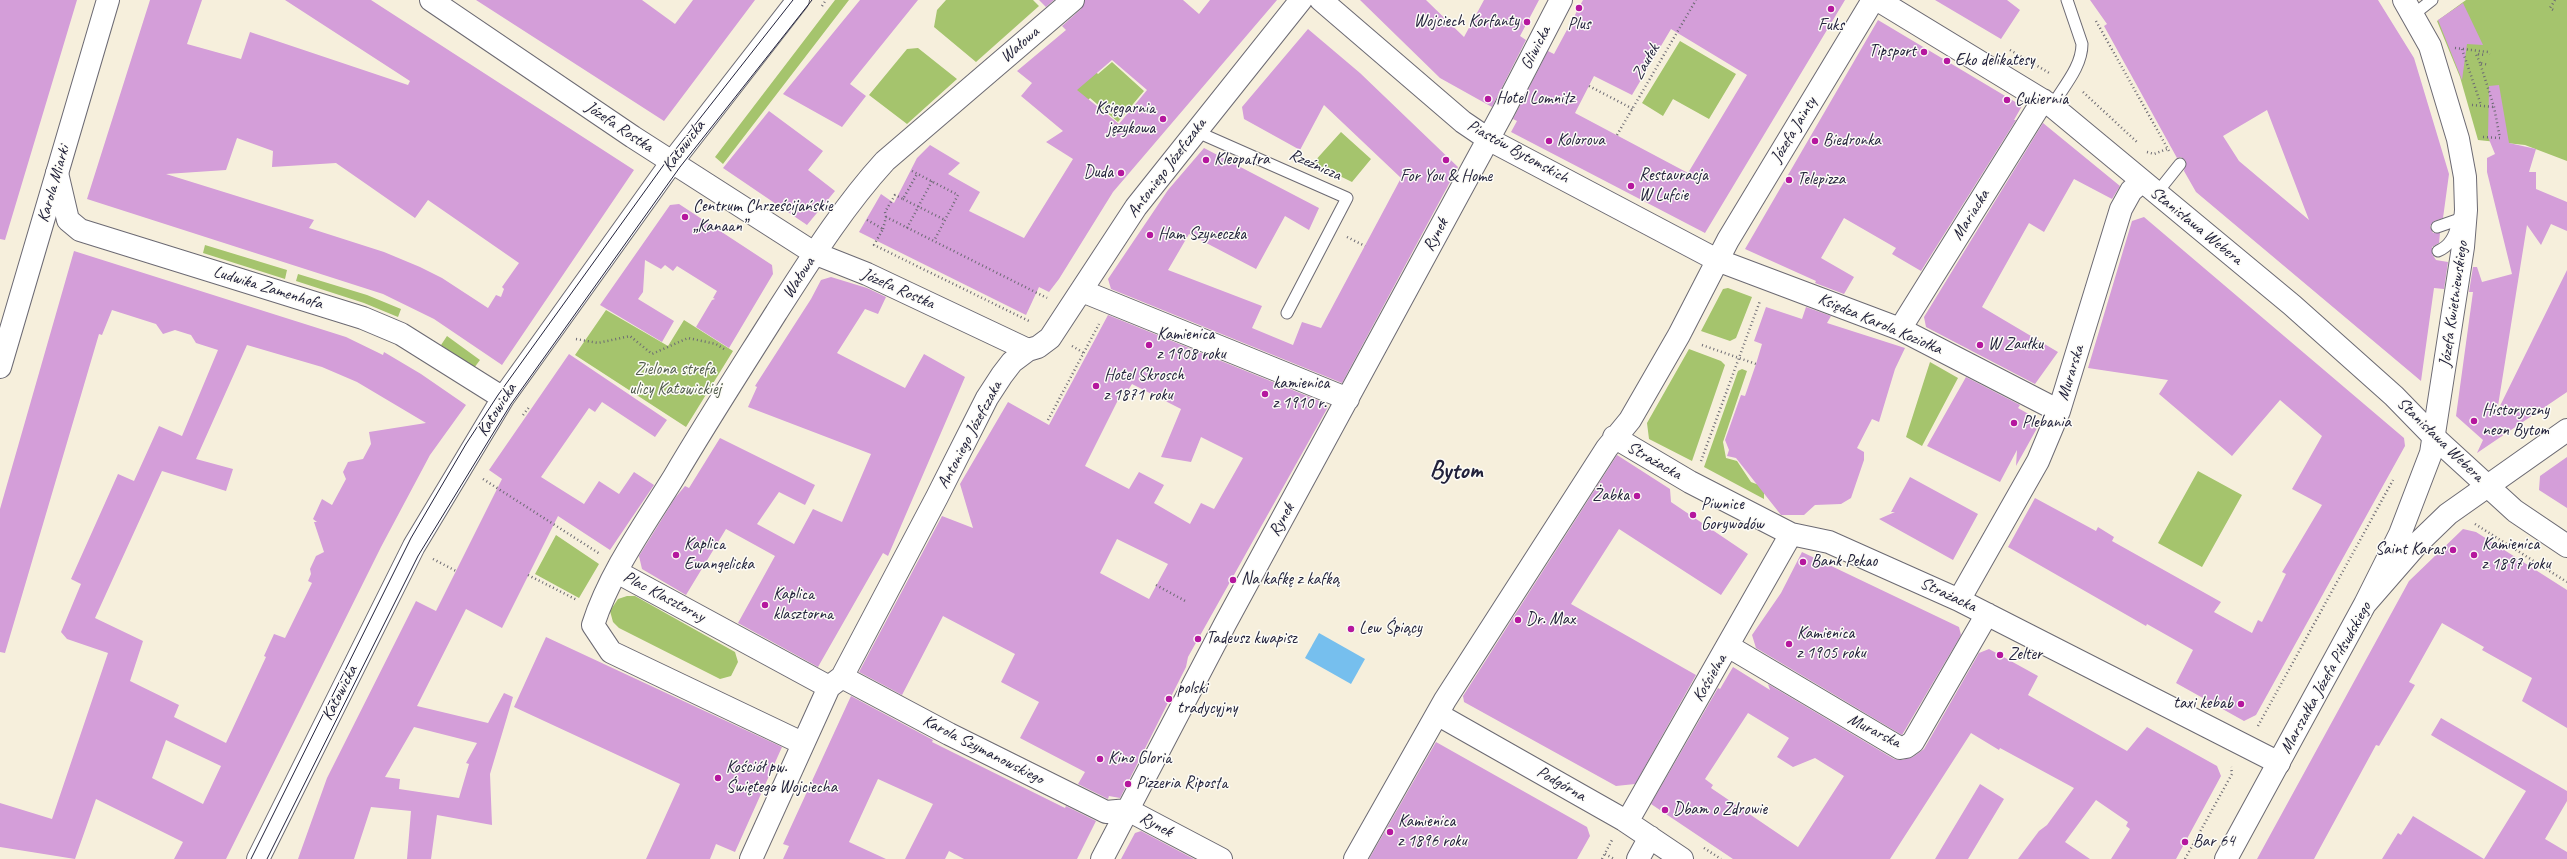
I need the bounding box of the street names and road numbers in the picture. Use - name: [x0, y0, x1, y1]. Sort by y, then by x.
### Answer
- street label: Wałowa: [996, 23, 1044, 67]
- street label: Gliwicka: [1516, 23, 1556, 73]
- street label: Zaułek: [1628, 41, 1664, 83]
- street label: Józefa Jainty: [1767, 94, 1821, 166]
- street label: Józefa Rostka: [581, 97, 657, 157]
- street label: Antoniego Józefczaka: [1123, 114, 1211, 222]
- street label: Katowicka: [658, 116, 710, 176]
- street label: Piastów Bytomskich: [1463, 116, 1573, 188]
- street label: Karola Miarki: [33, 143, 75, 225]
- street label: Rzeźnicza: [1286, 145, 1344, 185]
- street label: Stanisława Webera: [2146, 183, 2246, 269]
- street label: Mariacka: [1948, 186, 1994, 244]
- street label: Rynek: [1419, 215, 1453, 255]
- street label: Józefa Kwietniewskiego: [2435, 240, 2473, 368]
- street label: Wałowa: [778, 254, 820, 302]
- street label: Ludwika Zamenhofa: [211, 262, 325, 314]
- street label: Józefa Rostka: [859, 264, 937, 314]
- street label: Księdza Karola Koziołka: [1815, 289, 1945, 359]
- street label: Murarska: [2053, 343, 2089, 403]
- street label: Antoniego Józefczaka: [933, 378, 1007, 492]
- street label: Katowicka: [473, 380, 521, 440]
- street label: Stanisława Webera: [2392, 393, 2488, 487]
- street label: Strażacka: [1623, 437, 1685, 485]
- street label: Rynek: [1265, 500, 1299, 540]
- street label: Plac Klasztorny: [620, 567, 708, 627]
- street label: Strażacka: [1917, 573, 1979, 617]
- street label: Marszałka Józefa Piłsudskiego: [2276, 599, 2376, 757]
- street label: Kościelna: [1688, 651, 1732, 705]
- street label: Katowicka: [318, 662, 362, 724]
- street label: Murarska: [1844, 709, 1904, 753]
- street label: Karola Szymanowskiego: [919, 711, 1047, 789]
- street label: Podgórna: [1533, 762, 1589, 806]
- street label: Rynek: [1136, 808, 1176, 842]

